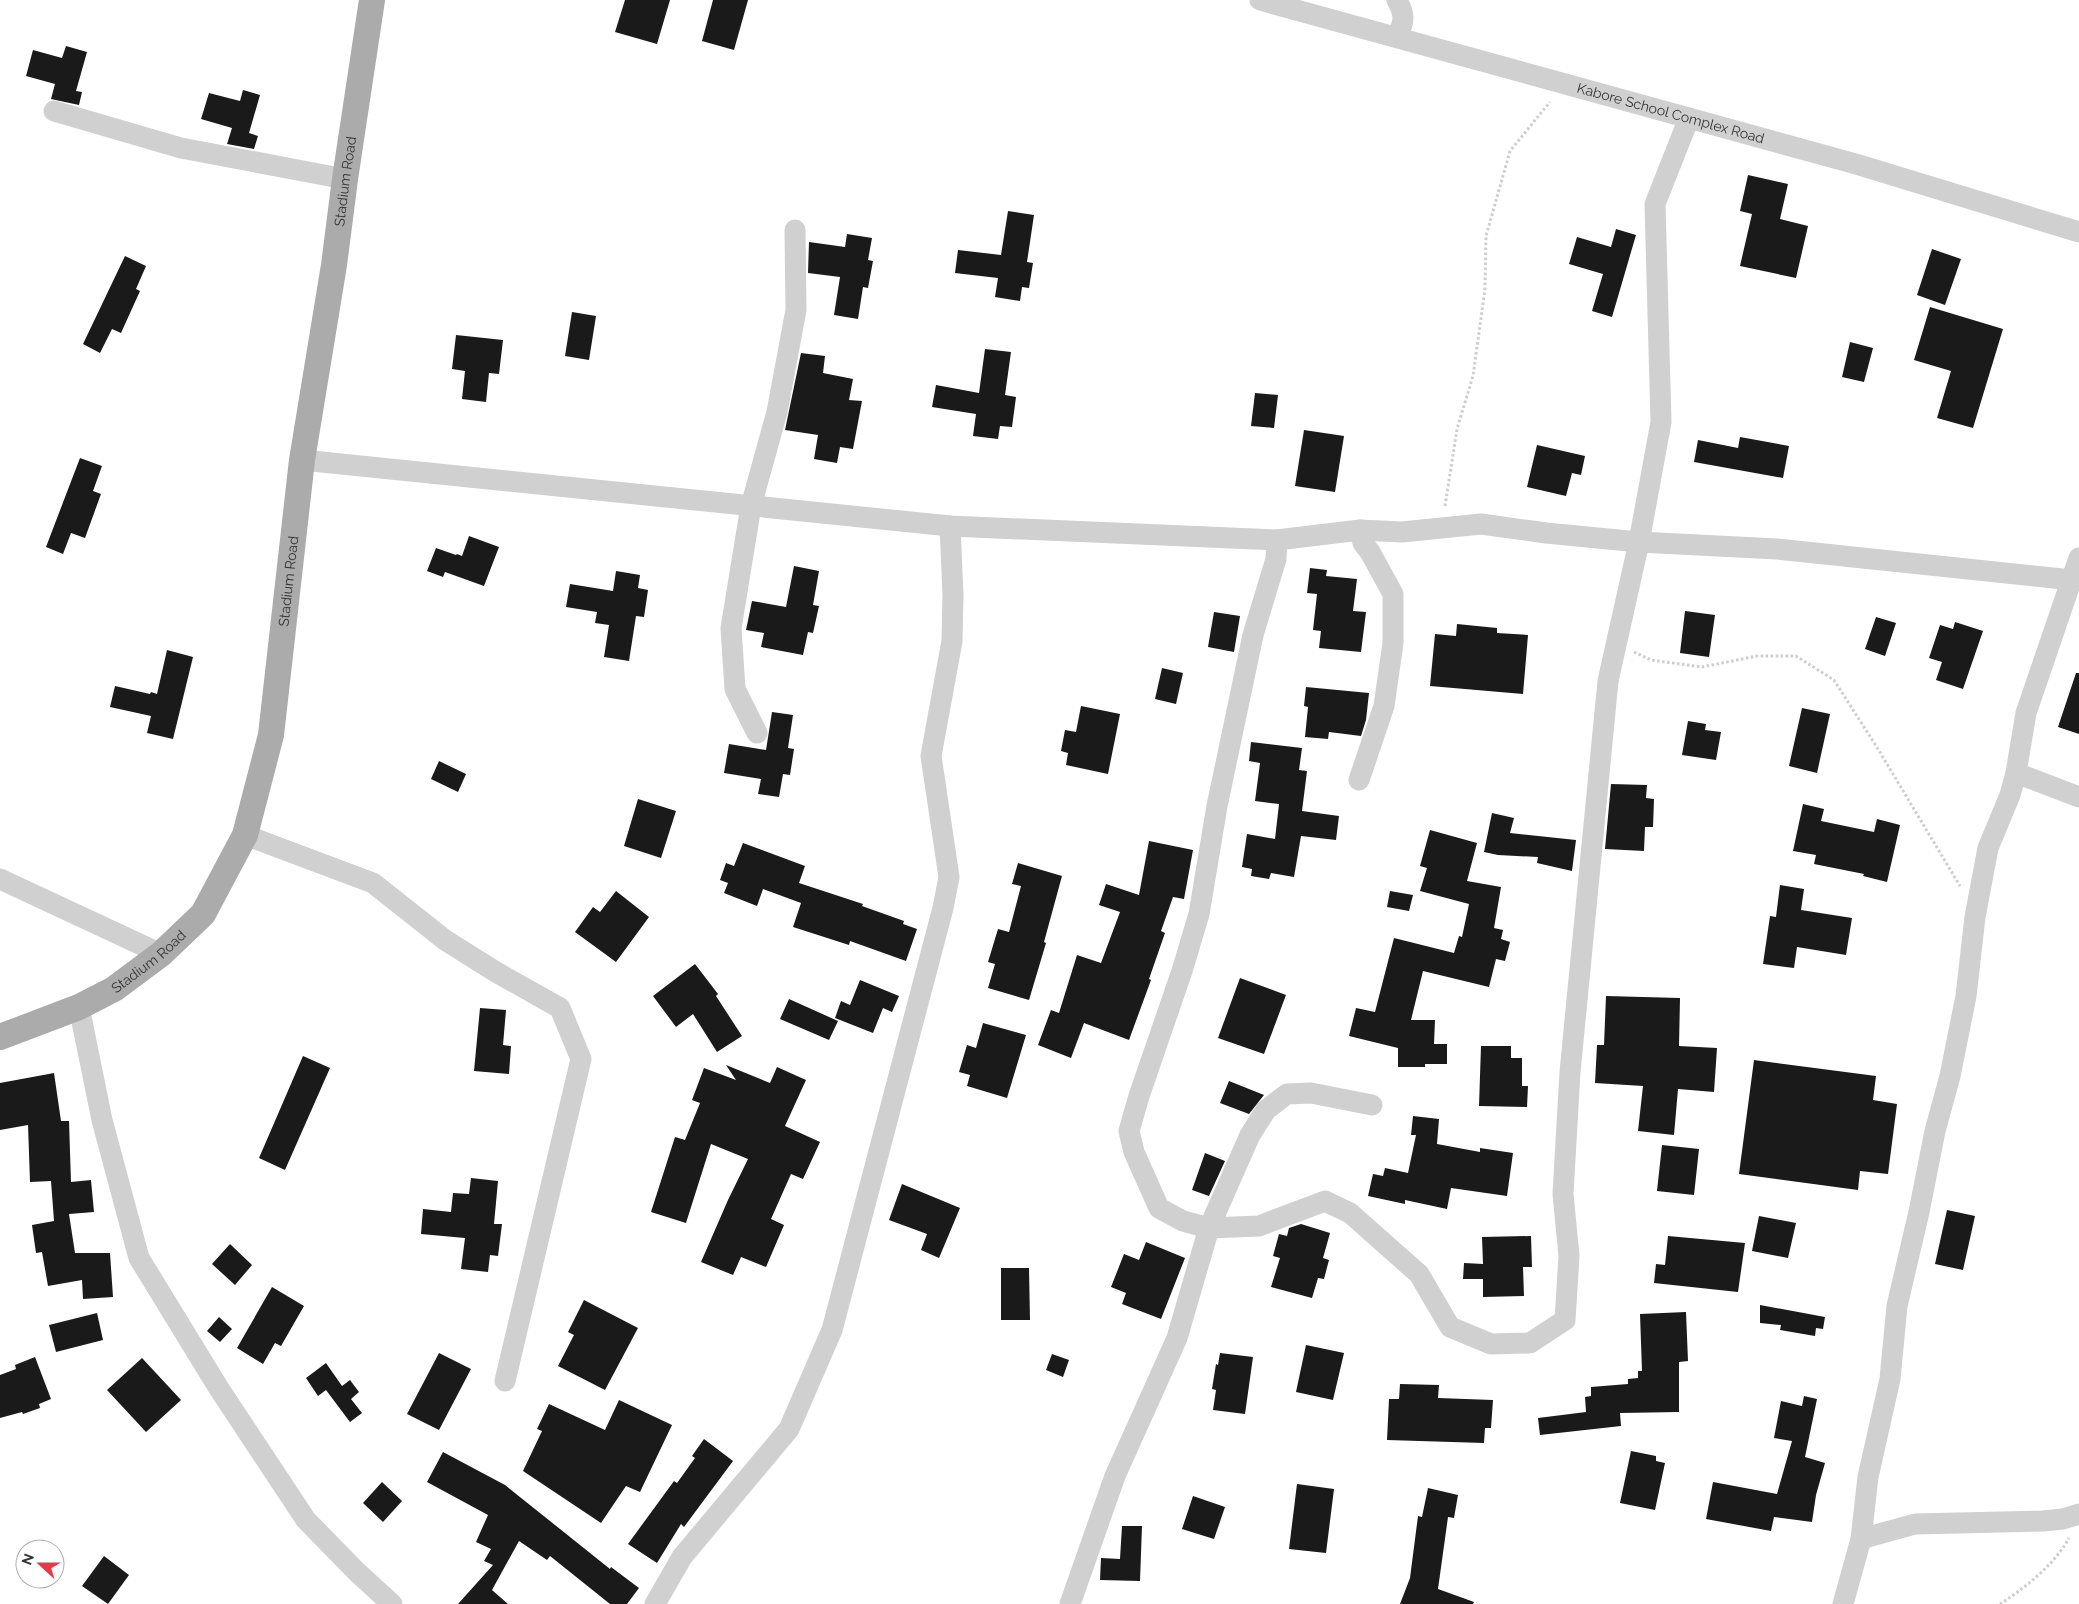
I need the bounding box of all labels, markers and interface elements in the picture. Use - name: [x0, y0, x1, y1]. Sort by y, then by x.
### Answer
- street label: Kabore School Complex Road: [1575, 80, 1766, 146]
- street label: Stadium Road: [331, 135, 359, 227]
- street label: Stadium Road: [275, 535, 301, 627]
- street label: Stadium Road: [108, 927, 189, 996]
- north arrow: [15, 1539, 65, 1589]
- text: N: [18, 1551, 37, 1567]

